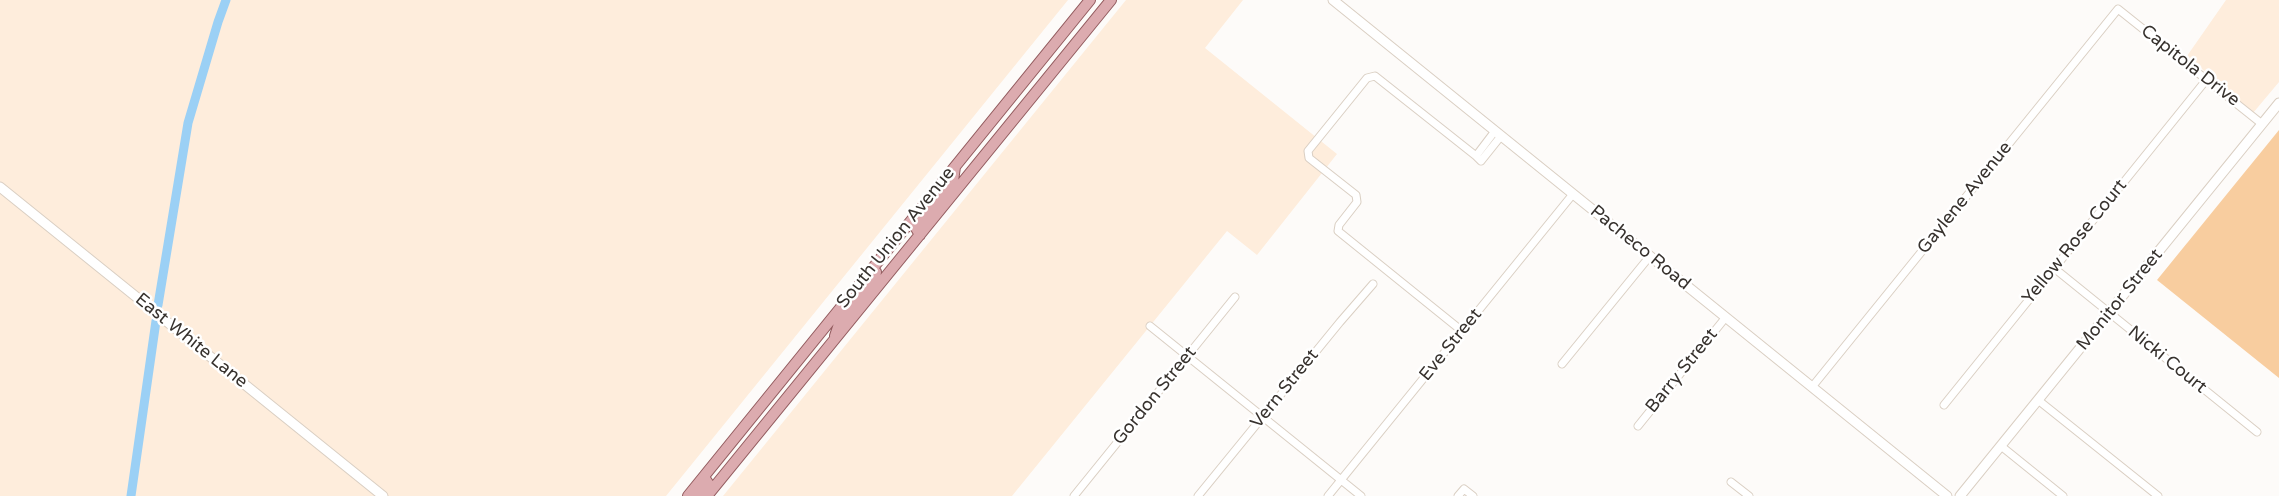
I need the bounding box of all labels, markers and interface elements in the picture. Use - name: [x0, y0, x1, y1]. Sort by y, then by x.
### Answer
- street label: Capitola Drive: [2136, 21, 2244, 111]
- street label: Gaylene Avenue: [1913, 138, 2017, 258]
- street label: South Union Avenue: [832, 163, 960, 313]
- street label: Yellow Rose Court: [2018, 175, 2132, 309]
- street label: Pacheco Road: [1585, 201, 1695, 295]
- street label: Monitor Street: [2073, 245, 2167, 355]
- street label: East White Lane: [130, 289, 252, 393]
- street label: Eve Street: [1415, 304, 1487, 386]
- street label: Nicki Court: [2123, 322, 2211, 398]
- street label: Barry Street: [1641, 325, 1723, 417]
- street label: Gordon Street: [1109, 342, 1201, 450]
- street label: Vern Street: [1247, 345, 1323, 433]

